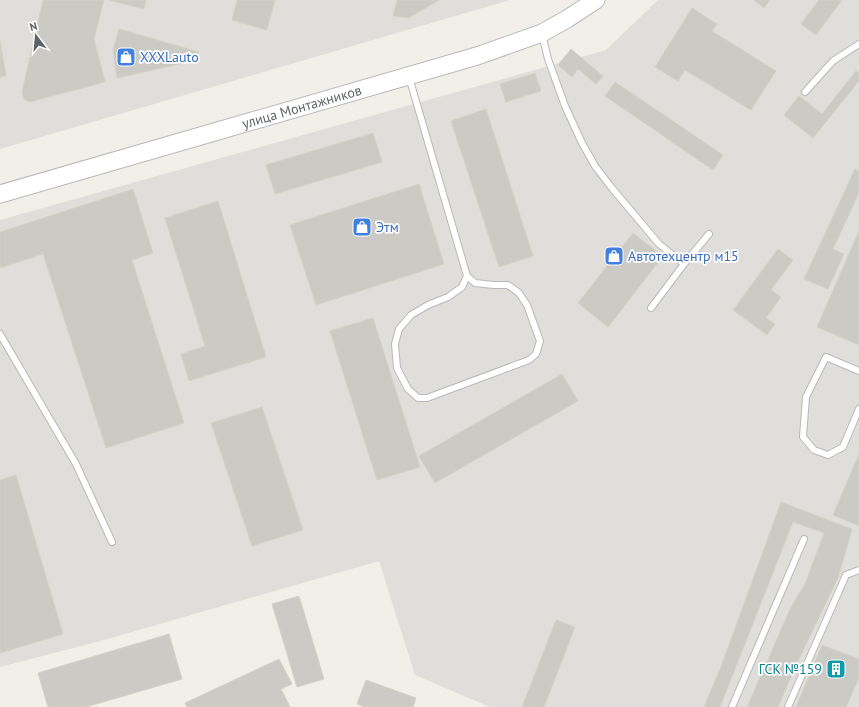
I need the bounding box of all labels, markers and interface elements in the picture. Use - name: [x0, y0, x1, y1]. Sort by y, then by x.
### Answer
- north arrow: [16, 16, 56, 56]
- text: N: [28, 19, 39, 34]
- shop icon: XXXLauto: [115, 46, 137, 68]
- place label: XXXLauto: [140, 48, 199, 66]
- street label: улица Монтажников: [240, 81, 364, 133]
- shop icon: Этм: [351, 216, 373, 238]
- place label: Этм: [376, 218, 399, 236]
- shop icon: Автотехцентр м15: [603, 245, 625, 267]
- place label: Автотехцентр м15: [628, 247, 739, 265]
- building icon: ГСК №159: [825, 658, 847, 680]
- place label: ГСК №159: [759, 660, 822, 678]

